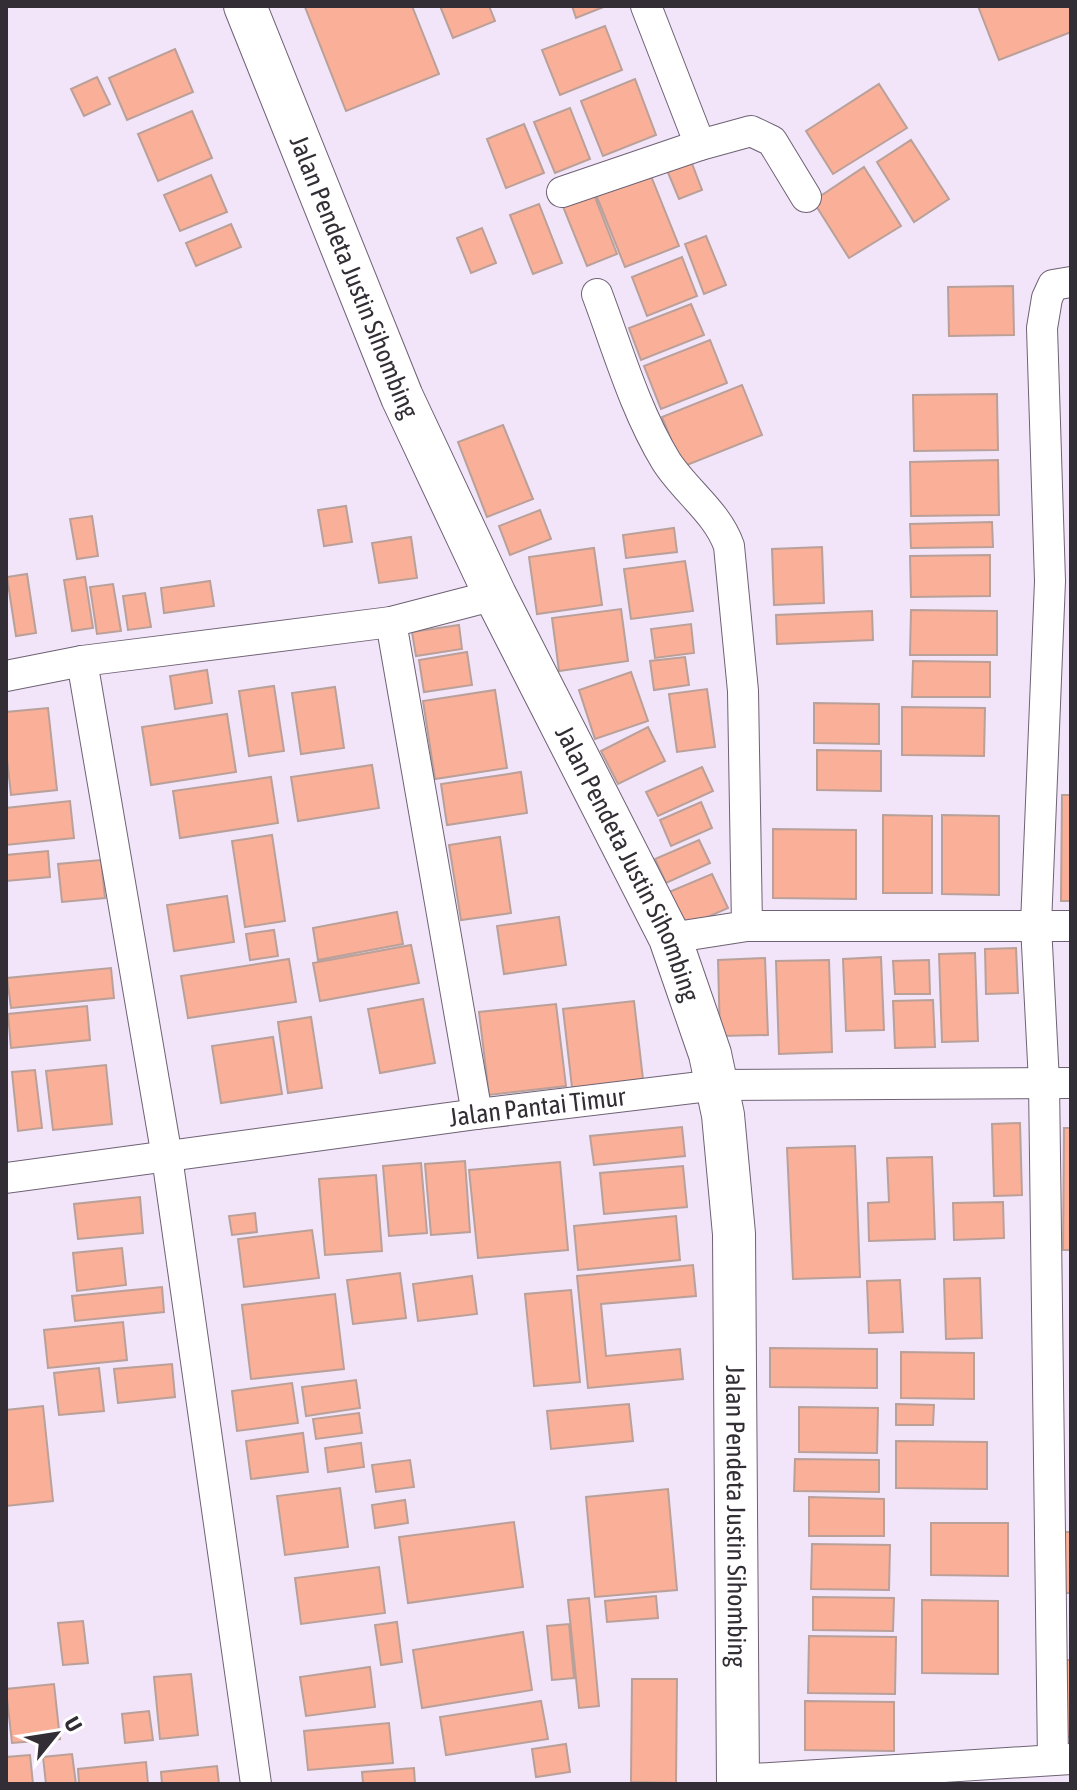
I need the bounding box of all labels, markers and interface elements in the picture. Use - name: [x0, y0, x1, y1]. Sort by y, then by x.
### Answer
- street label: Jalan Pendeta Justin Sihombing: [284, 131, 425, 424]
- street label: Jalan Pendeta Justin Sihombing: [549, 721, 706, 1006]
- street label: Jalan Pantai Timur: [447, 1081, 627, 1133]
- street label: Jalan Pendeta Justin Sihombing: [720, 1365, 752, 1668]
- north arrow: [16, 1694, 96, 1774]
- text: U: [59, 1712, 88, 1736]

